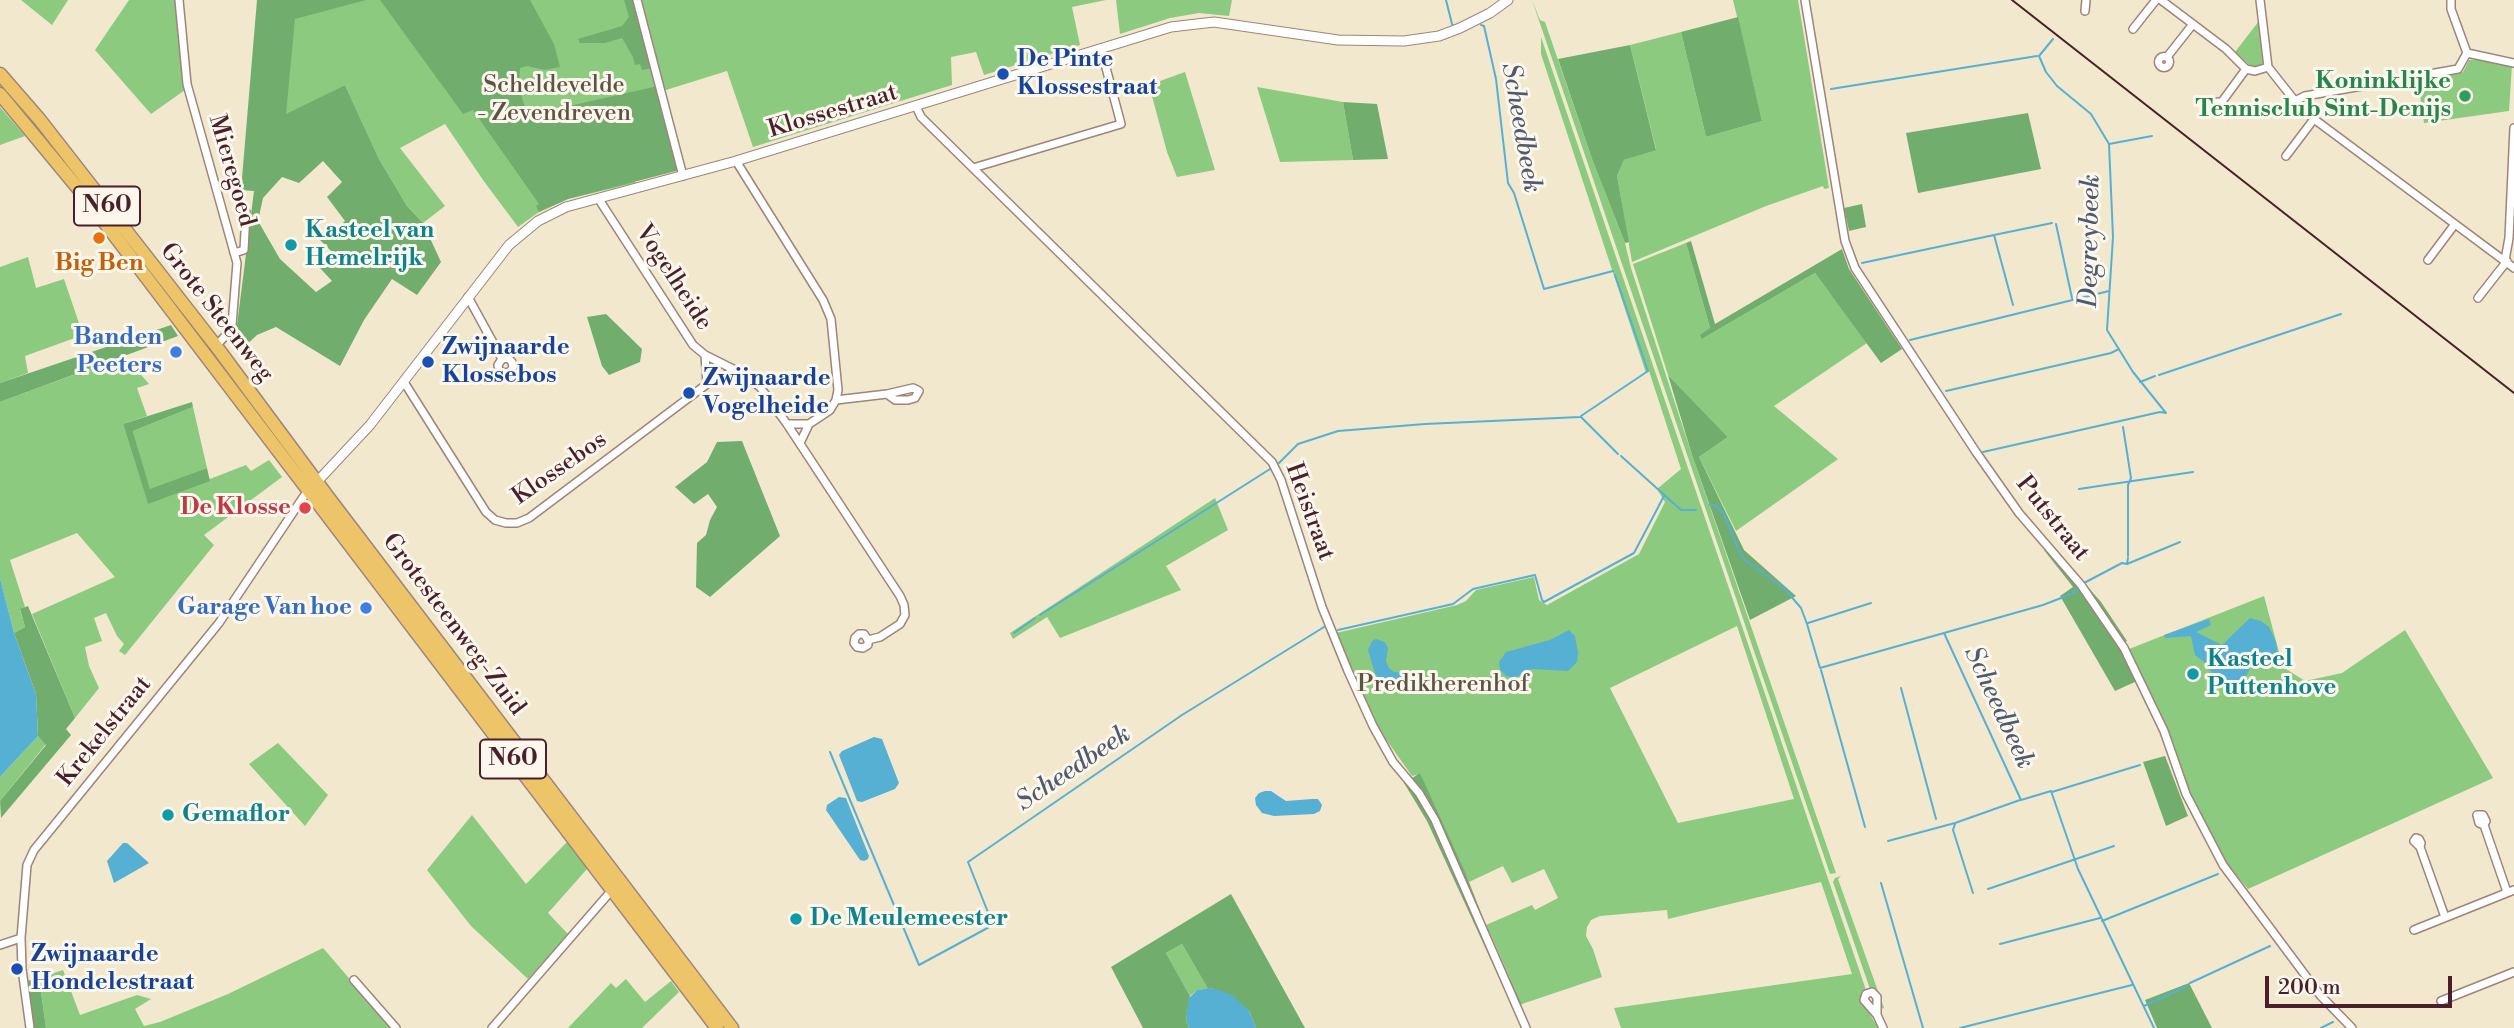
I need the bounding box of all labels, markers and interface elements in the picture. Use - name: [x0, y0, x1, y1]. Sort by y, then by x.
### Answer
- place label: De Pinte Klossestraat: [1017, 46, 1157, 102]
- water label: Scheedbeek: [1493, 61, 1547, 195]
- marker: De Pinte Klossestraat: [995, 66, 1011, 82]
- place label: Koninklijke Tennisclub Sint-Denijs: [2195, 68, 2451, 124]
- park label: Scheldevelde - Zevendreven: [477, 72, 631, 128]
- street label: Klossestraat: [765, 79, 901, 145]
- marker: Koninklijke Tennisclub Sint-Denijs: [2457, 88, 2473, 104]
- street label: Mieregoed: [201, 112, 261, 230]
- water label: Degreybeek: [2074, 174, 2108, 308]
- road number: N60: [74, 186, 140, 226]
- place label: Kasteel van Hemelrijk: [305, 217, 434, 273]
- street label: Vogelheide: [628, 220, 718, 336]
- marker: Big Ben: [91, 230, 107, 246]
- marker: Kasteel van Hemelrijk: [283, 237, 299, 253]
- street label: Grote Steenweg: [153, 238, 279, 388]
- place label: Big Ben: [55, 250, 143, 278]
- place label: Banden Peeters: [73, 324, 162, 380]
- place label: Zwijnaarde Klossebos: [442, 334, 570, 390]
- marker: Banden Peeters: [168, 344, 184, 360]
- marker: Zwijnaarde Klossebos: [420, 354, 436, 370]
- place label: Zwijnaarde Vogelheide: [703, 365, 831, 421]
- marker: Zwijnaarde Vogelheide: [681, 385, 697, 401]
- street label: Klossebos: [507, 426, 613, 512]
- street label: Heistraat: [1278, 459, 1340, 565]
- street label: Putstraat: [2009, 471, 2095, 567]
- place label: De Klosse: [180, 494, 291, 522]
- marker: De Klosse: [297, 500, 313, 516]
- street label: Grotesteenweg-Zuid: [375, 528, 531, 722]
- place label: Garage Van hoe: [177, 594, 352, 622]
- marker: Garage Van hoe: [358, 600, 374, 616]
- water label: Scheedbeek: [1956, 642, 2040, 774]
- place label: Kasteel Puttenhove: [2207, 646, 2336, 702]
- marker: Kasteel Puttenhove: [2185, 666, 2201, 682]
- street label: Krekelstraat: [52, 671, 158, 793]
- park label: Predikherenhof: [1357, 671, 1529, 699]
- water label: Scheedbeek: [1011, 719, 1137, 819]
- road number: N60: [480, 740, 546, 778]
- place label: Gemaflor: [182, 801, 290, 829]
- marker: Gemaflor: [160, 807, 176, 823]
- place label: De Meulemeester: [810, 905, 1008, 933]
- marker: De Meulemeester: [788, 911, 804, 927]
- place label: Zwijnaarde Hondelestraat: [31, 941, 194, 997]
- marker: Zwijnaarde Hondelestraat: [9, 961, 25, 977]
- scale bar: [2269, 962, 2456, 1006]
- text: 200 m: [2278, 975, 2341, 1001]

